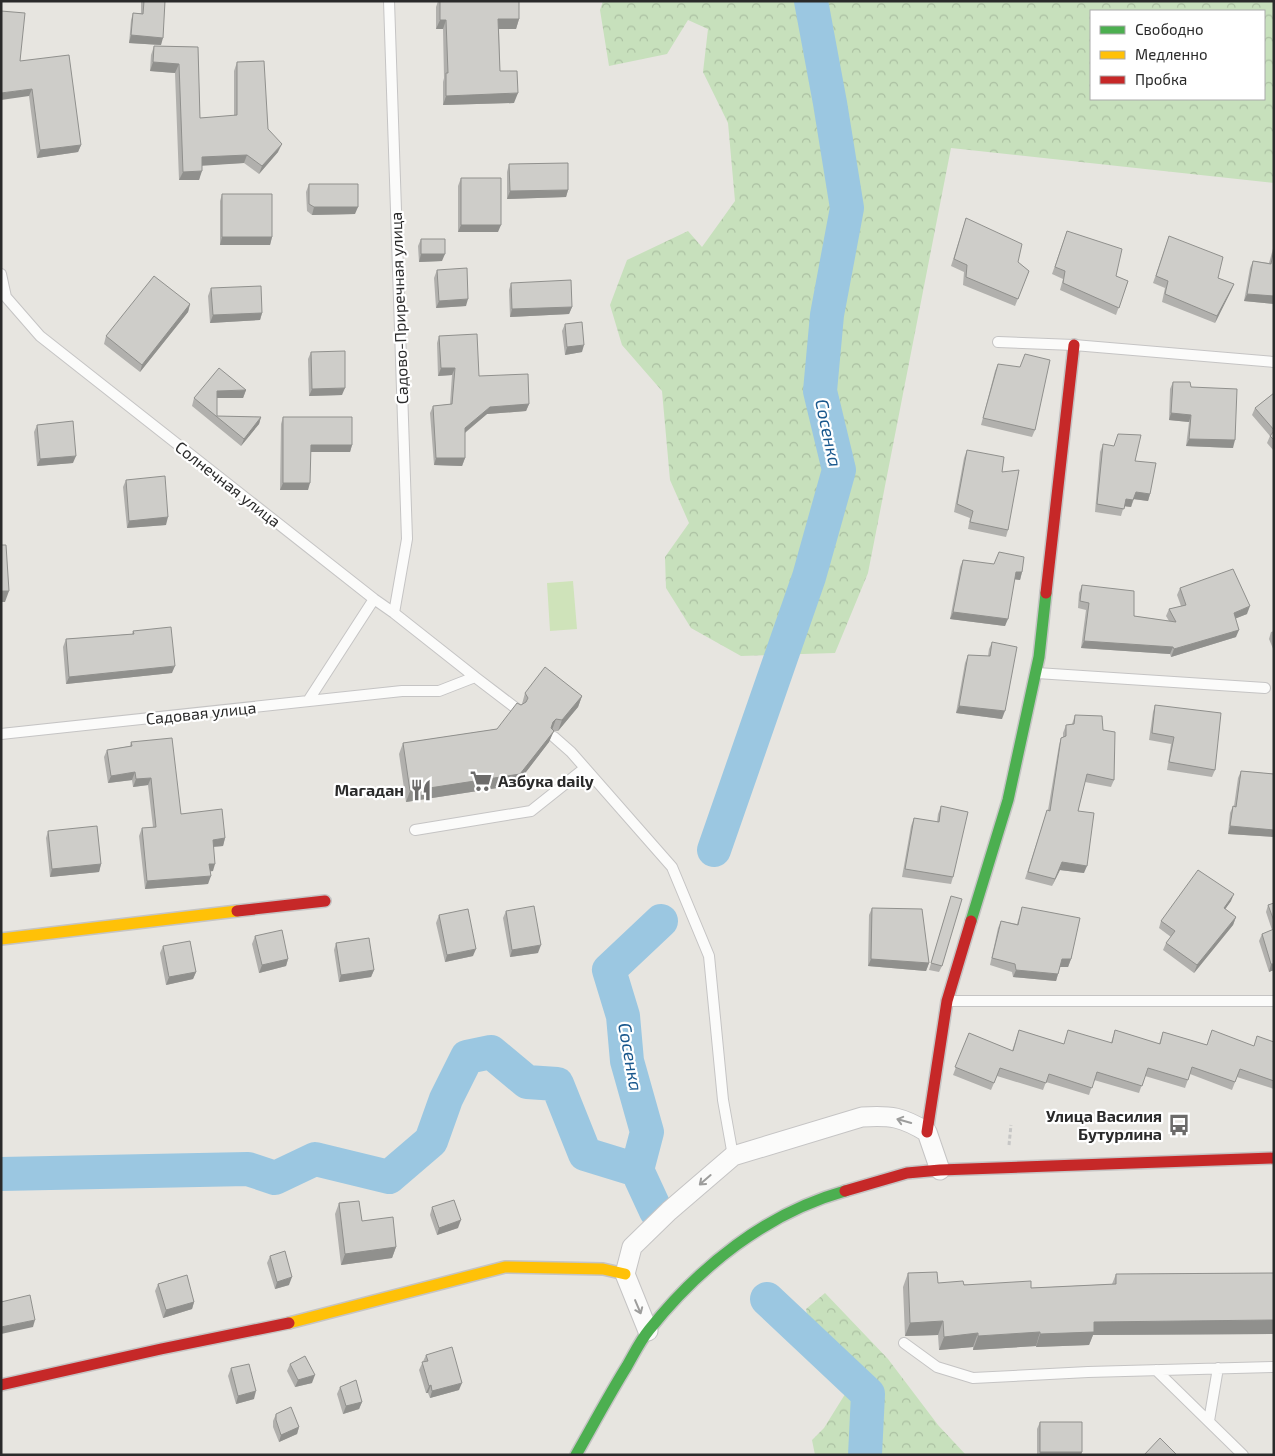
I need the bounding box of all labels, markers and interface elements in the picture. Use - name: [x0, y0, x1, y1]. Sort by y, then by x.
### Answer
- legend: [1090, 10, 1265, 100]
- text: Свободно: [1135, 20, 1204, 38]
- text: Медленно: [1135, 45, 1208, 63]
- text: Пробка: [1135, 70, 1187, 88]
- street label: Садово-Приречная улица: [386, 211, 412, 405]
- water label: Сосенка: [811, 397, 847, 469]
- street label: Солнечная улица: [171, 437, 285, 531]
- street label: Садовая улица: [145, 697, 257, 729]
- supermarket icon: Азбука daily: [468, 768, 494, 794]
- place label: Азбука daily: [498, 771, 594, 791]
- restaurant icon: Магадан: [408, 777, 434, 803]
- place label: Магадан: [335, 780, 404, 799]
- water label: Сосенка: [614, 1021, 648, 1093]
- place label: Улица Василия Бутурлина: [1046, 1106, 1162, 1143]
- bus stop icon: Улица Василия Бутурлина: [1166, 1112, 1192, 1138]
- one-way arrow: [897, 1115, 913, 1125]
- one-way arrow: [699, 1174, 712, 1185]
- one-way arrow: [634, 1299, 643, 1314]

